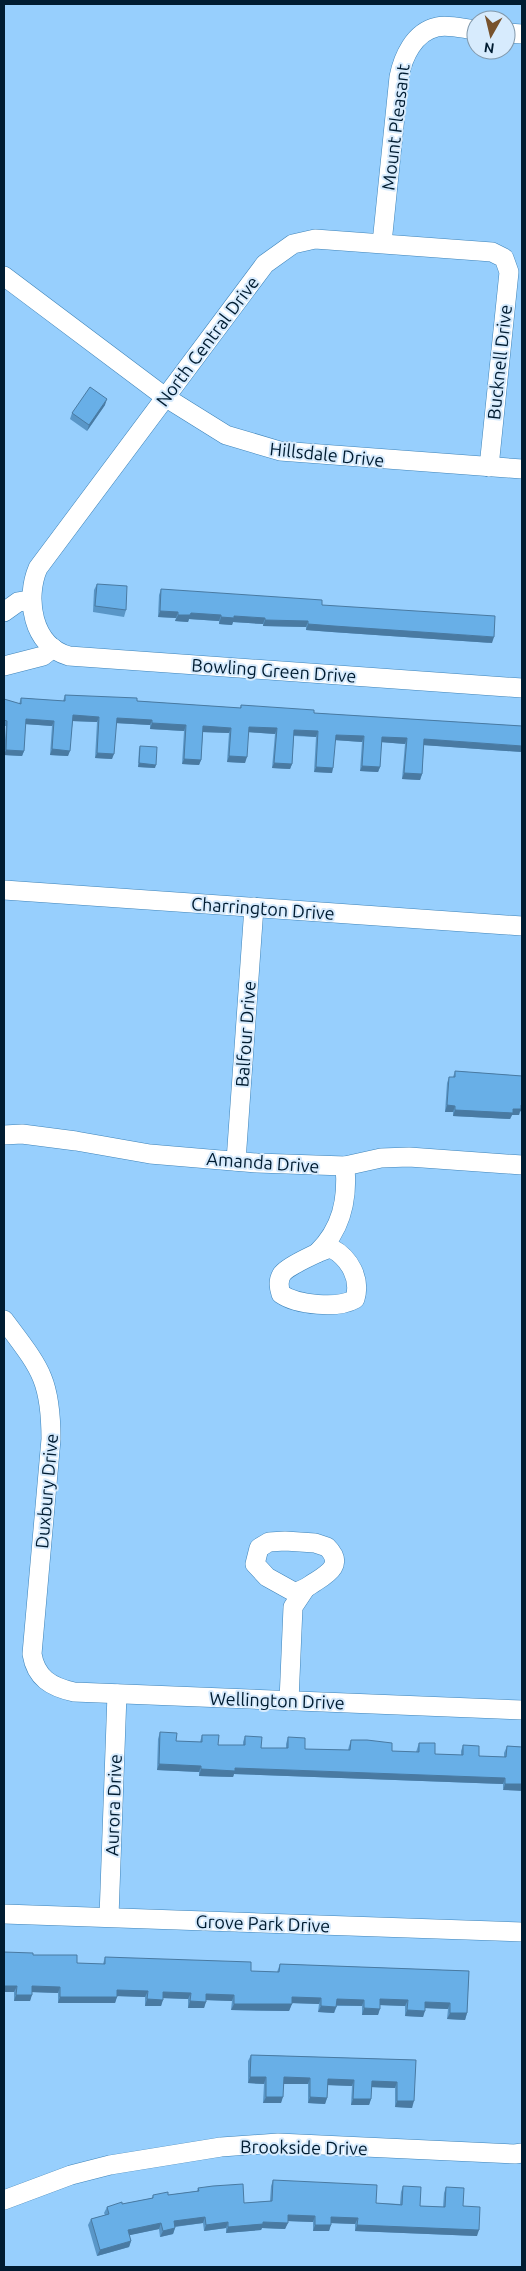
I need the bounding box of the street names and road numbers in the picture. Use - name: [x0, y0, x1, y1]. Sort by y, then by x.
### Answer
- street label: Mount Pleasant: [377, 63, 413, 191]
- street label: North Central Drive: [152, 272, 262, 410]
- street label: Bucknell Drive: [483, 304, 515, 420]
- street label: Hillsdale Drive: [269, 438, 385, 470]
- street label: Bowling Green Drive: [191, 654, 357, 686]
- street label: Charrington Drive: [191, 893, 335, 923]
- street label: Balfour Drive: [231, 980, 259, 1088]
- street label: Amanda Drive: [206, 1148, 320, 1176]
- street label: Duxbury Drive: [31, 1433, 61, 1549]
- street label: Wellington Drive: [209, 1688, 345, 1712]
- street label: Aurora Drive: [101, 1754, 125, 1856]
- street label: Grove Park Drive: [195, 1911, 331, 1935]
- street label: Brookside Drive: [240, 2136, 368, 2158]

